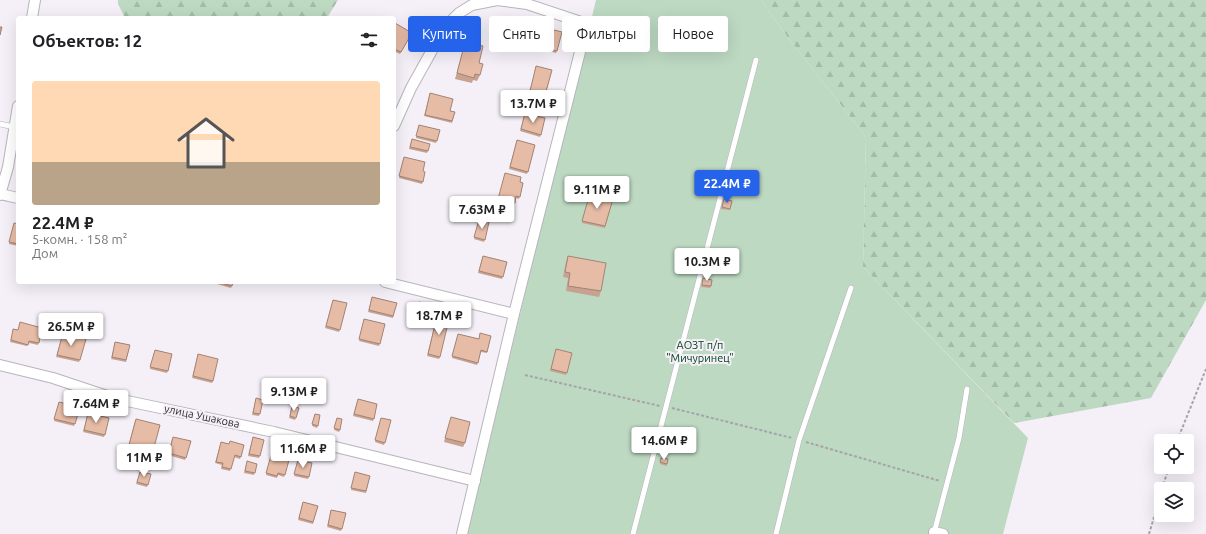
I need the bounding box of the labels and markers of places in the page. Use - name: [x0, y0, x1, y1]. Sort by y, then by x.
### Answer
- pin: 13.7M ₽: [496, 90, 570, 124]
- pin: 22.4M ₽: [690, 170, 764, 204]
- pin: 9.11M ₽: [560, 176, 634, 210]
- pin: 7.63M ₽: [445, 196, 519, 230]
- pin: 10.3M ₽: [670, 248, 744, 282]
- pin: 18.7M ₽: [402, 302, 476, 336]
- pin: 26.5M ₽: [34, 313, 108, 347]
- pin: 9.13M ₽: [257, 378, 331, 412]
- pin: 7.64M ₽: [59, 390, 133, 424]
- pin: 14.6M ₽: [627, 427, 701, 461]
- pin: 11.6M ₽: [266, 435, 340, 469]
- pin: 11M ₽: [116, 444, 172, 478]

